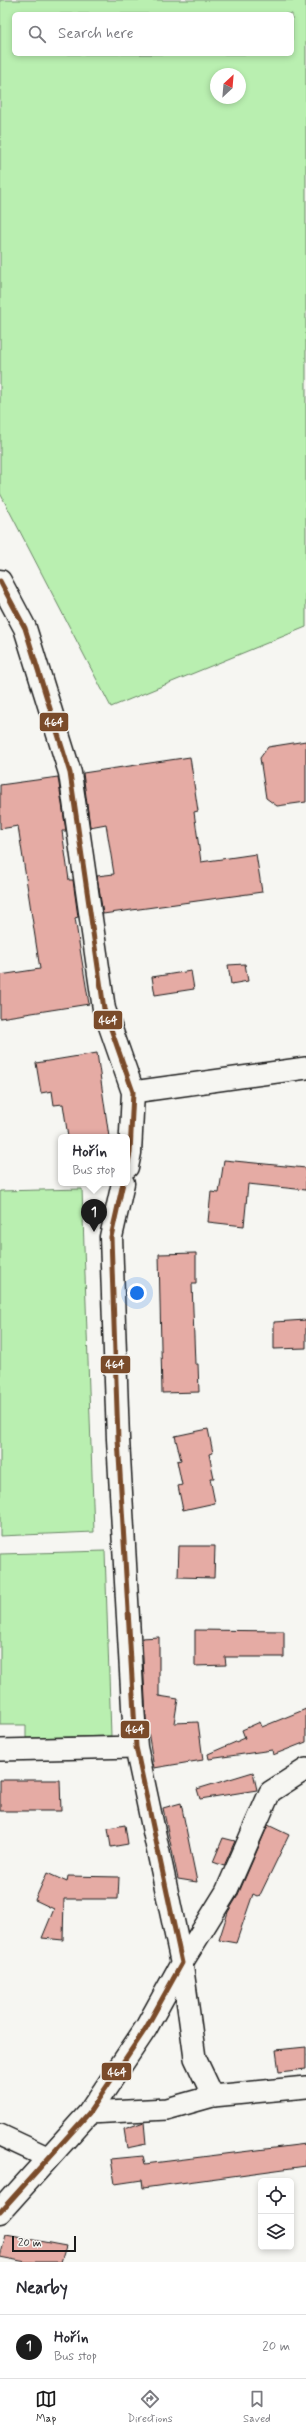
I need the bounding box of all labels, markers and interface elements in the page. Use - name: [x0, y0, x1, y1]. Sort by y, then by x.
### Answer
- search box: [12, 12, 294, 56]
- icon: search: [26, 23, 48, 45]
- text: Search here: [58, 24, 134, 44]
- north arrow: [210, 68, 246, 104]
- line badge: 464: [39, 712, 69, 732]
- text: 464: [45, 716, 64, 730]
- line badge: 464: [93, 1010, 123, 1030]
- text: 464: [99, 1014, 118, 1028]
- popup: [58, 1134, 130, 1186]
- text: Hořín: [72, 1142, 107, 1162]
- text: Bus stop: [72, 1162, 116, 1179]
- pin: 1: [81, 1199, 107, 1232]
- your location: [127, 1283, 147, 1303]
- line badge: 464: [100, 1355, 131, 1374]
- text: 464: [106, 1358, 125, 1372]
- line badge: 464: [120, 1720, 150, 1739]
- text: 464: [126, 1723, 145, 1737]
- line badge: 464: [101, 2062, 132, 2081]
- text: 464: [108, 2066, 127, 2080]
- map controls: [258, 2178, 294, 2250]
- button: locate: [258, 2178, 294, 2214]
- button: layers: [258, 2214, 294, 2250]
- scale bar: [12, 2234, 76, 2253]
- text: 20 m: [18, 2236, 41, 2250]
- text: Nearby: [16, 2277, 68, 2299]
- text: Hořín: [54, 2328, 89, 2348]
- text: 1: [26, 2338, 32, 2355]
- text: 20 m: [262, 2338, 290, 2355]
- text: Bus stop: [54, 2348, 97, 2365]
- tab: Map: [35, 2388, 57, 2426]
- tab: Directions: [127, 2388, 173, 2426]
- tab: Saved: [243, 2388, 271, 2426]

